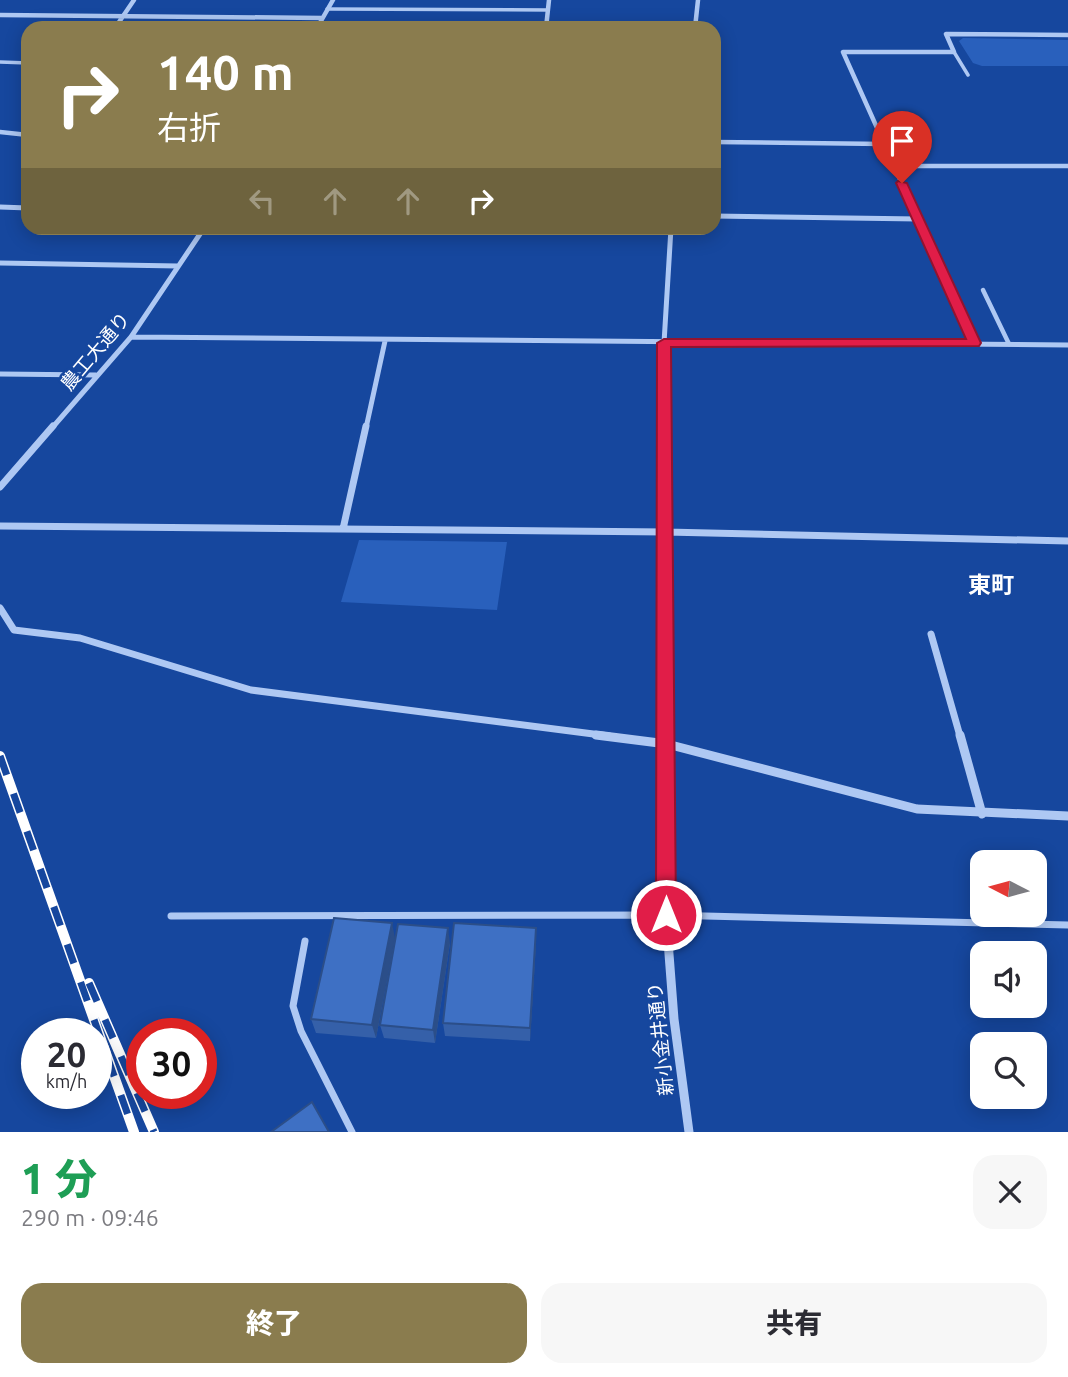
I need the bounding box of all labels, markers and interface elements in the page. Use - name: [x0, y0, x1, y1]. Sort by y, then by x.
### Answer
- text: 140 m: [157, 44, 294, 99]
- icon: right: [42, 49, 133, 140]
- text: 右折: [157, 109, 221, 145]
- pin: [872, 111, 932, 183]
- icon: arrive: [883, 122, 921, 160]
- icon: left: [243, 182, 281, 220]
- icon: ahead: [316, 182, 354, 220]
- icon: ahead: [389, 182, 427, 220]
- icon: right: [462, 182, 500, 220]
- street label: 農工大通り: [56, 308, 134, 394]
- district label: 東町: [968, 572, 1014, 597]
- north arrow: [970, 850, 1046, 928]
- map controls: [970, 850, 1047, 1109]
- position arrow: [629, 878, 703, 952]
- button: sound: [970, 941, 1047, 1018]
- street label: 新小金井通り: [643, 981, 677, 1097]
- speed limit sign: 30: [126, 1018, 217, 1109]
- button: search: [970, 1032, 1047, 1109]
- text: 20: [47, 1034, 86, 1074]
- text: km/h: [46, 1071, 87, 1091]
- text: 1 分: [21, 1155, 97, 1202]
- button: close: [973, 1155, 1047, 1229]
- text: 290 m · 09:46: [21, 1205, 159, 1230]
- button: 終了: [21, 1283, 527, 1363]
- button: 共有: [541, 1283, 1047, 1363]

